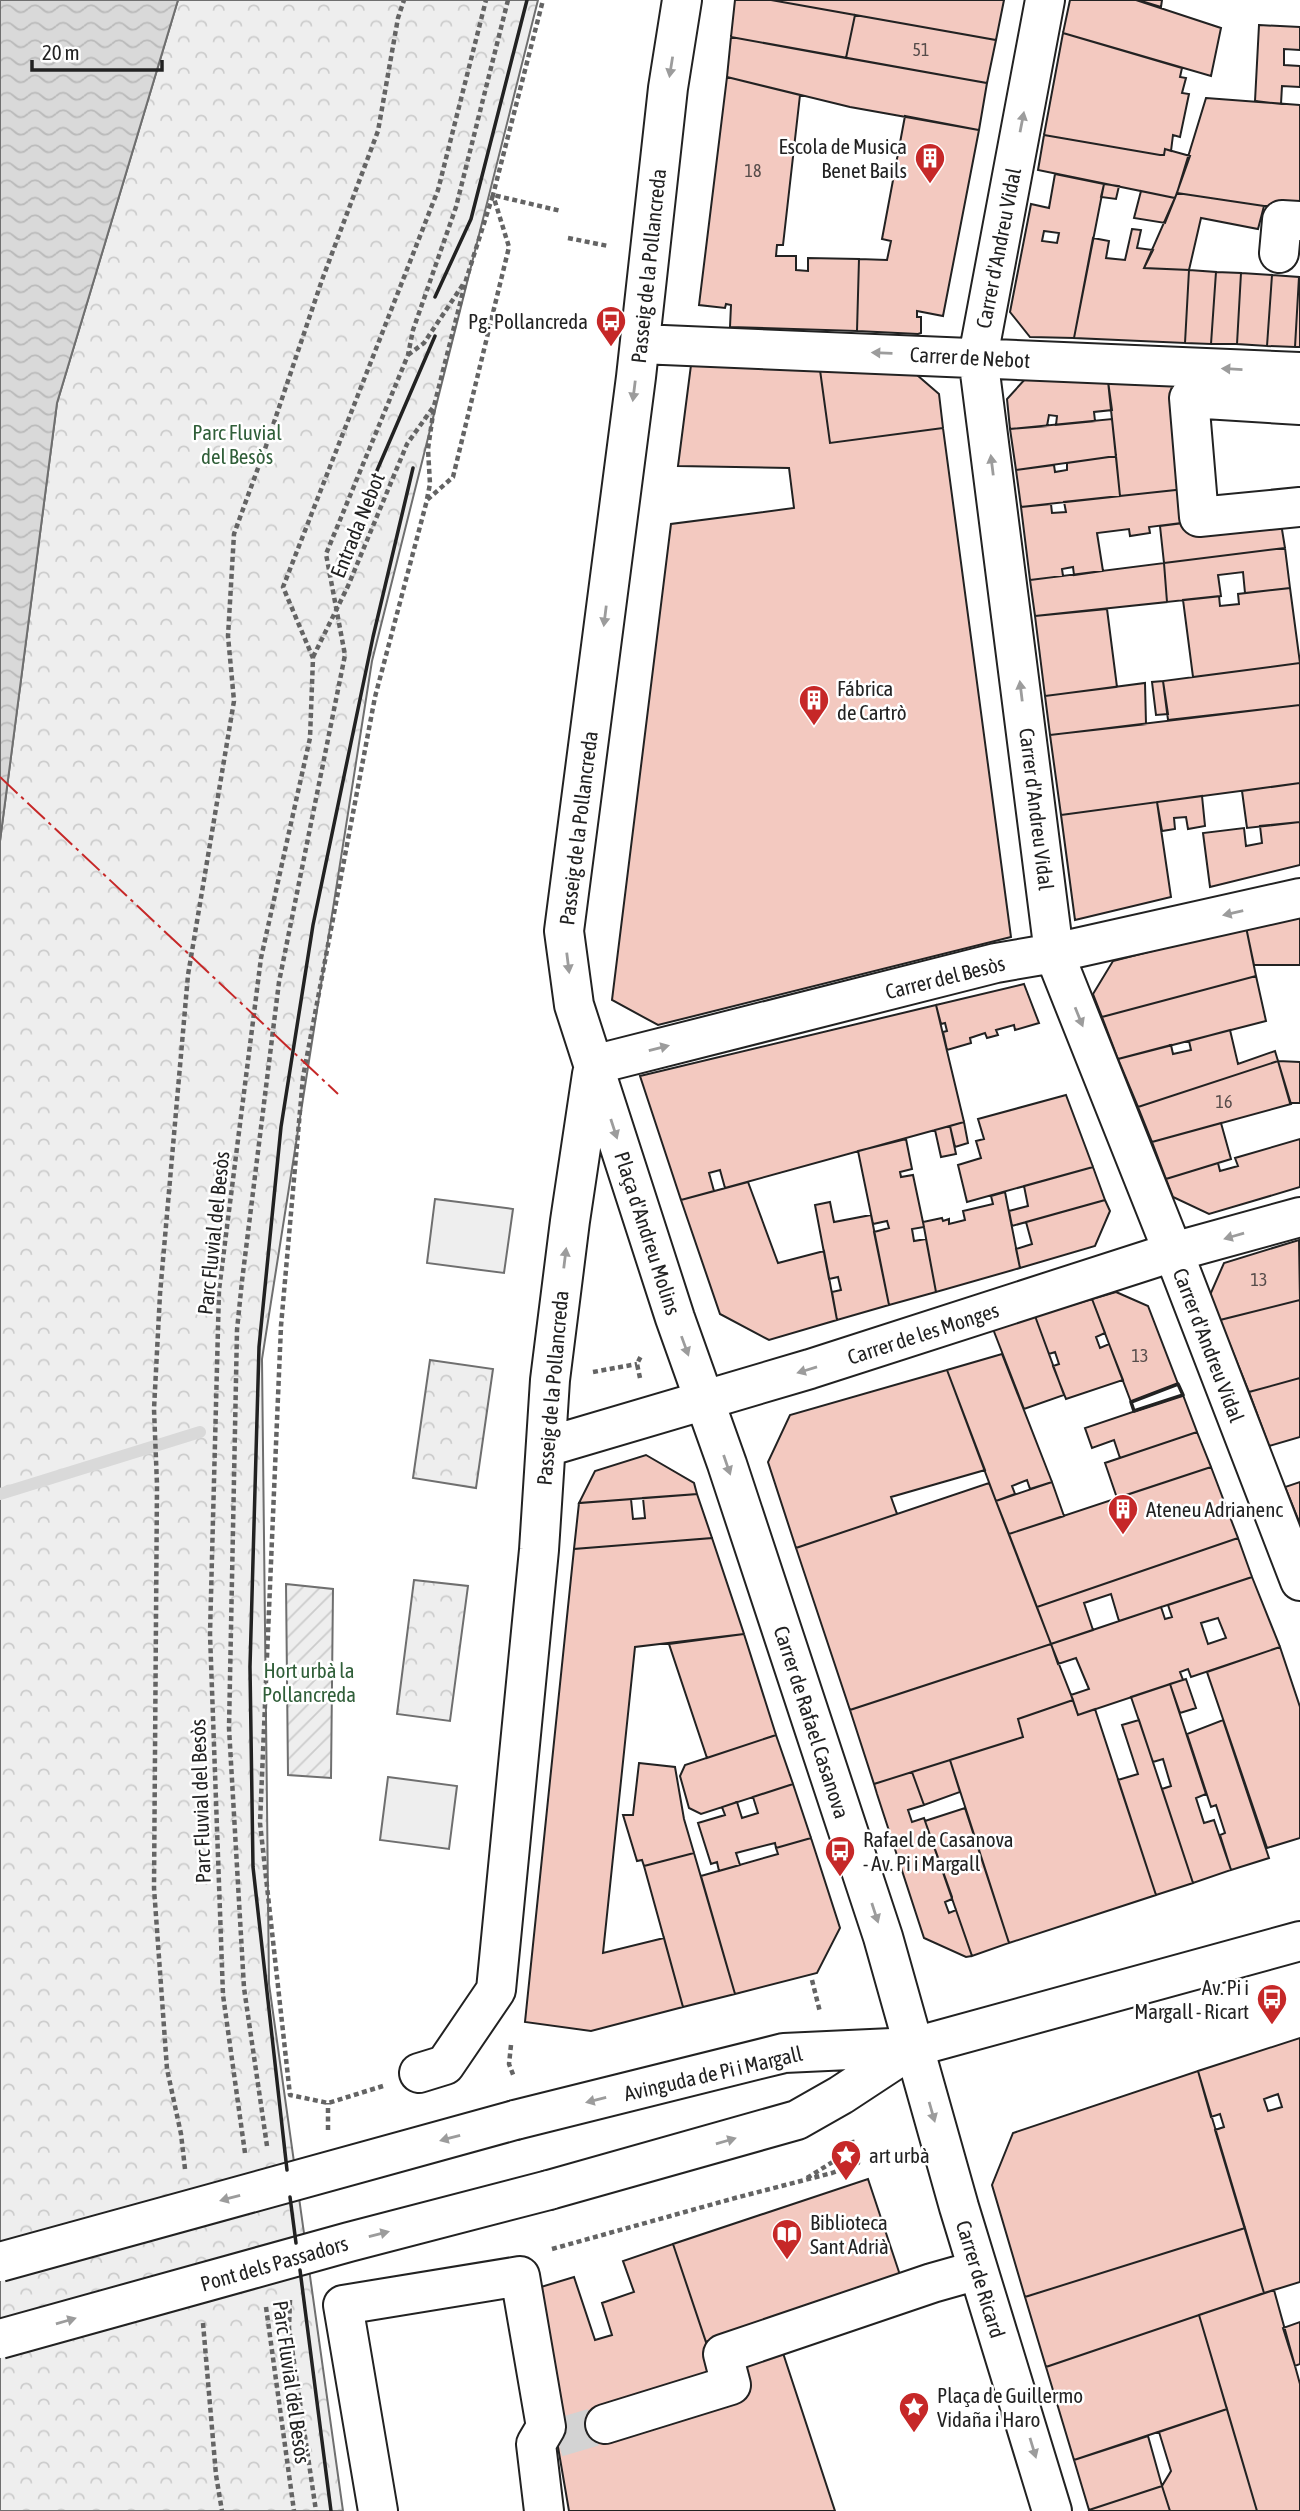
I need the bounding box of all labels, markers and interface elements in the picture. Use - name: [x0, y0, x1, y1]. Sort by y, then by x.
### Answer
- scale bar: [32, 28, 161, 72]
- house number: 51: [913, 39, 929, 60]
- text: 20 m: [42, 40, 80, 64]
- one-way arrow: [665, 56, 676, 78]
- one-way arrow: [1017, 111, 1028, 133]
- place label: Escola de Musica Benet Bails: [778, 134, 907, 182]
- building icon: Escola de Musica Benet Bails: [913, 141, 947, 185]
- house number: 18: [745, 160, 761, 181]
- street label: Carrer d'Andreu Vidal: [971, 165, 1025, 330]
- street label: Passeig de la Pollancreda: [626, 168, 670, 364]
- bus stop icon: Pg. Pollancreda: [594, 304, 628, 348]
- place label: Pg. Pollancreda: [468, 309, 588, 333]
- street label: Carrer de Nebot: [909, 342, 1031, 372]
- one-way arrow: [871, 347, 893, 359]
- one-way arrow: [1221, 364, 1243, 375]
- one-way arrow: [629, 380, 640, 402]
- park label: Parc Fluvial del Besòs: [192, 420, 282, 468]
- one-way arrow: [987, 454, 998, 476]
- street label: Entrada Nebot: [325, 469, 389, 581]
- one-way arrow: [599, 605, 610, 627]
- place label: Fábrica de Cartrò: [837, 676, 907, 724]
- one-way arrow: [1016, 680, 1027, 702]
- building icon: Fábrica de Cartrò: [797, 683, 831, 727]
- street label: Carrer d'Andreu Vidal: [1015, 727, 1059, 892]
- street label: Passeig de la Pollancreda: [554, 730, 602, 926]
- one-way arrow: [1222, 907, 1244, 918]
- street label: Carrer del Besòs: [883, 951, 1007, 1003]
- one-way arrow: [563, 953, 574, 975]
- one-way arrow: [1073, 1006, 1084, 1027]
- one-way arrow: [648, 1042, 670, 1053]
- house number: 16: [1216, 1091, 1232, 1112]
- one-way arrow: [609, 1119, 620, 1140]
- street label: Plaça d'Andreu Molins: [610, 1148, 686, 1318]
- street label: Parc Fluvial del Besòs: [192, 1150, 234, 1316]
- one-way arrow: [1223, 1231, 1245, 1242]
- one-way arrow: [560, 1246, 571, 1268]
- street label: Carrer d'Andreu Vidal: [1169, 1265, 1250, 1426]
- house number: 13: [1251, 1269, 1267, 1290]
- street label: Passeig de la Pollancreda: [532, 1290, 572, 1486]
- street label: Carrer de les Monges: [844, 1297, 1002, 1369]
- one-way arrow: [680, 1335, 691, 1356]
- house number: 13: [1132, 1345, 1148, 1366]
- one-way arrow: [796, 1365, 817, 1375]
- one-way arrow: [722, 1454, 733, 1475]
- building icon: Ateneu Adrianenc: [1106, 1492, 1140, 1536]
- place label: Ateneu Adrianenc: [1146, 1497, 1283, 1521]
- street label: Carrer de Rafael Casanova: [770, 1623, 854, 1821]
- park label: Hort urbà la Pollancreda: [262, 1658, 356, 1706]
- street label: Parc Fluvial del Besòs: [185, 1718, 215, 1884]
- place label: Rafael de Casanova - Av. Pi i Margall: [863, 1827, 1014, 1875]
- bus stop icon: Rafael de Casanova - Av. Pi i Margall: [823, 1834, 857, 1878]
- one-way arrow: [871, 1903, 881, 1924]
- place label: Av. Pi i Margall - Ricart: [1134, 1975, 1249, 2023]
- bus stop icon: Av. Pi i Margall - Ricart: [1255, 1982, 1289, 2026]
- street label: Avinguda de Pi i Margall: [621, 2041, 805, 2105]
- one-way arrow: [585, 2095, 607, 2106]
- one-way arrow: [928, 2102, 938, 2123]
- one-way arrow: [438, 2133, 460, 2144]
- one-way arrow: [716, 2135, 737, 2145]
- place icon: art urbà: [829, 2138, 863, 2182]
- place label: art urbà: [869, 2143, 930, 2167]
- one-way arrow: [219, 2194, 240, 2204]
- place label: Biblioteca Sant Adrià: [810, 2210, 889, 2258]
- library icon: Biblioteca Sant Adrià: [770, 2217, 804, 2261]
- street label: Carrer de Ricard: [952, 2217, 1010, 2341]
- one-way arrow: [368, 2228, 390, 2239]
- street label: Pont dels Passadors: [198, 2231, 350, 2295]
- street label: Parc Fluvial del Besòs: [269, 2299, 315, 2465]
- one-way arrow: [55, 2315, 77, 2326]
- place label: Plaça de Guillermo Vidaña i Haro: [937, 2383, 1083, 2431]
- place icon: Plaça de Guillermo Vidaña i Haro: [897, 2390, 931, 2434]
- one-way arrow: [1028, 2437, 1038, 2458]

